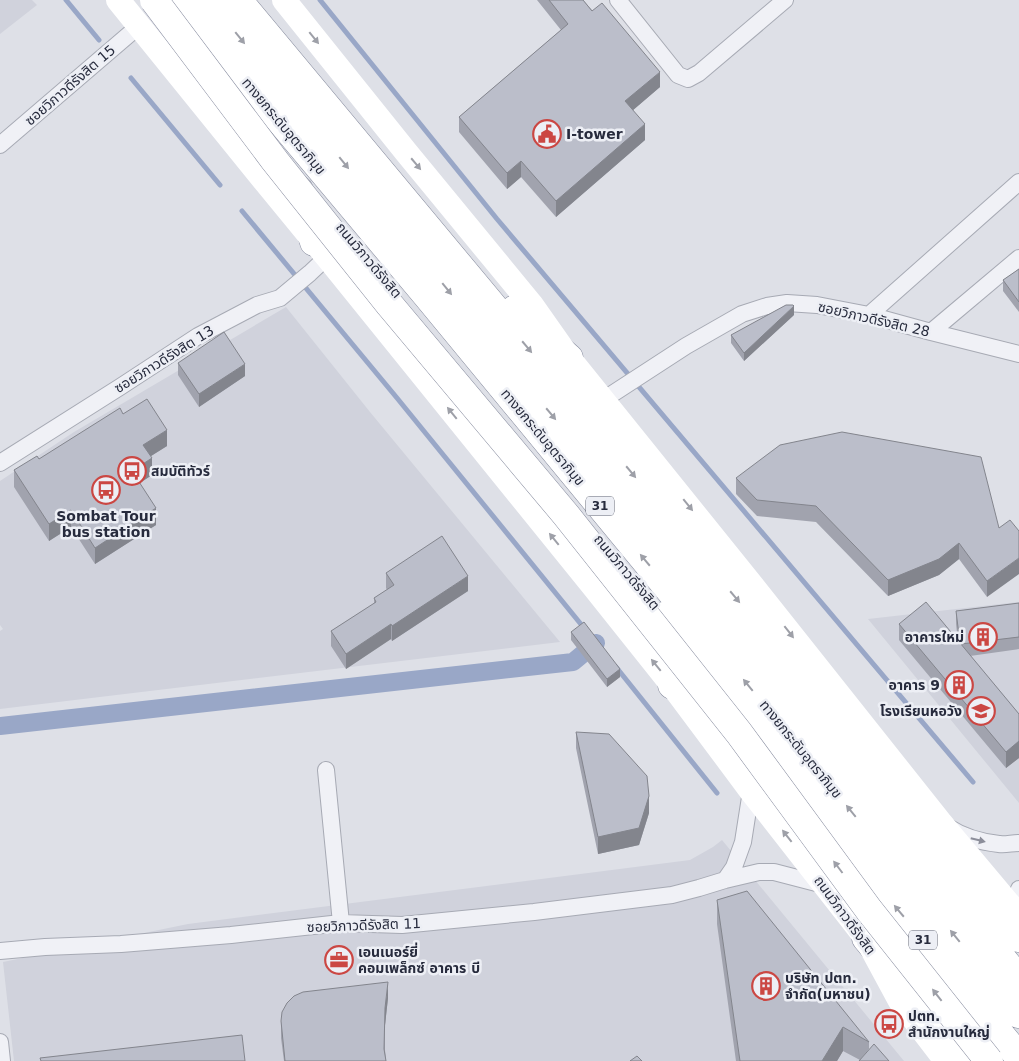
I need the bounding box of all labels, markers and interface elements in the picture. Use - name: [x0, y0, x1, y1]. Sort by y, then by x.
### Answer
- one-way arrow: [235, 31, 246, 44]
- one-way arrow: [309, 31, 320, 44]
- street label: ซอยวิภาวดีรังสิต 15: [22, 42, 118, 128]
- street label: ทางยกระดับอุตราภิมุข: [238, 74, 329, 178]
- public building icon: I-tower: [532, 119, 562, 149]
- place label: I-tower: [566, 126, 623, 142]
- one-way arrow: [338, 156, 349, 169]
- one-way arrow: [411, 158, 422, 171]
- street label: ถนนวิภาวดีรังสิต: [333, 219, 405, 301]
- one-way arrow: [441, 282, 452, 295]
- street label: ซอยวิภาวดีรังสิต 28: [817, 298, 931, 340]
- street label: ซอยวิภาวดีรังสิต 13: [111, 322, 217, 396]
- one-way arrow: [521, 341, 532, 353]
- street label: ทางยกระดับอุตราภิมุข: [497, 385, 588, 489]
- one-way arrow: [447, 406, 458, 419]
- one-way arrow: [545, 407, 556, 420]
- bus stop icon: สมบัติทัวร์: [117, 456, 147, 486]
- place label: สมบัติทัวร์: [151, 463, 210, 479]
- one-way arrow: [625, 465, 636, 478]
- bus stop icon: Sombat Tour bus station: [91, 475, 121, 505]
- road number: 31: [586, 496, 614, 516]
- one-way arrow: [682, 498, 693, 511]
- place label: Sombat Tour bus station: [56, 508, 156, 540]
- street label: ถนนวิภาวดีรังสิต: [591, 531, 663, 613]
- one-way arrow: [549, 533, 560, 546]
- one-way arrow: [639, 554, 650, 567]
- one-way arrow: [729, 590, 740, 603]
- building icon: อาคารใหม่: [968, 622, 998, 652]
- one-way arrow: [784, 625, 795, 638]
- place label: อาคารใหม่: [905, 629, 964, 645]
- one-way arrow: [651, 659, 662, 672]
- building icon: อาคาร 9: [944, 670, 974, 700]
- place label: อาคาร 9: [889, 677, 940, 693]
- one-way arrow: [742, 680, 754, 692]
- school or university icon: โรงเรียนหอวัง: [966, 696, 996, 726]
- street label: ทางยกระดับอุตราภิมุข: [756, 697, 845, 802]
- place label: โรงเรียนหอวัง: [880, 703, 962, 719]
- one-way arrow: [846, 805, 857, 818]
- one-way arrow: [781, 830, 792, 843]
- one-way arrow: [970, 836, 985, 844]
- one-way arrow: [833, 860, 843, 874]
- street label: ถนนวิภาวดีรังสิต: [811, 873, 879, 957]
- one-way arrow: [893, 905, 904, 918]
- street label: ซอยวิภาวดีรังสิต 11: [307, 915, 421, 935]
- road number: 31: [909, 930, 937, 950]
- one-way arrow: [949, 930, 960, 943]
- place label: เอนเนอร์ยี่ คอมเพล็กซ์ อาคาร บี: [358, 942, 480, 976]
- office icon: เอนเนอร์ยี่ คอมเพล็กซ์ อาคาร บี: [324, 945, 354, 975]
- place label: บริษัท ปตท. จำกัด(มหาชน): [785, 970, 871, 1002]
- building icon: บริษัท ปตท. จำกัด(มหาชน): [751, 971, 781, 1001]
- one-way arrow: [932, 989, 943, 1002]
- place label: ปตท. สำนักงานใหญ่: [908, 1008, 990, 1040]
- bus stop icon: ปตท. สำนักงานใหญ่: [874, 1009, 904, 1039]

